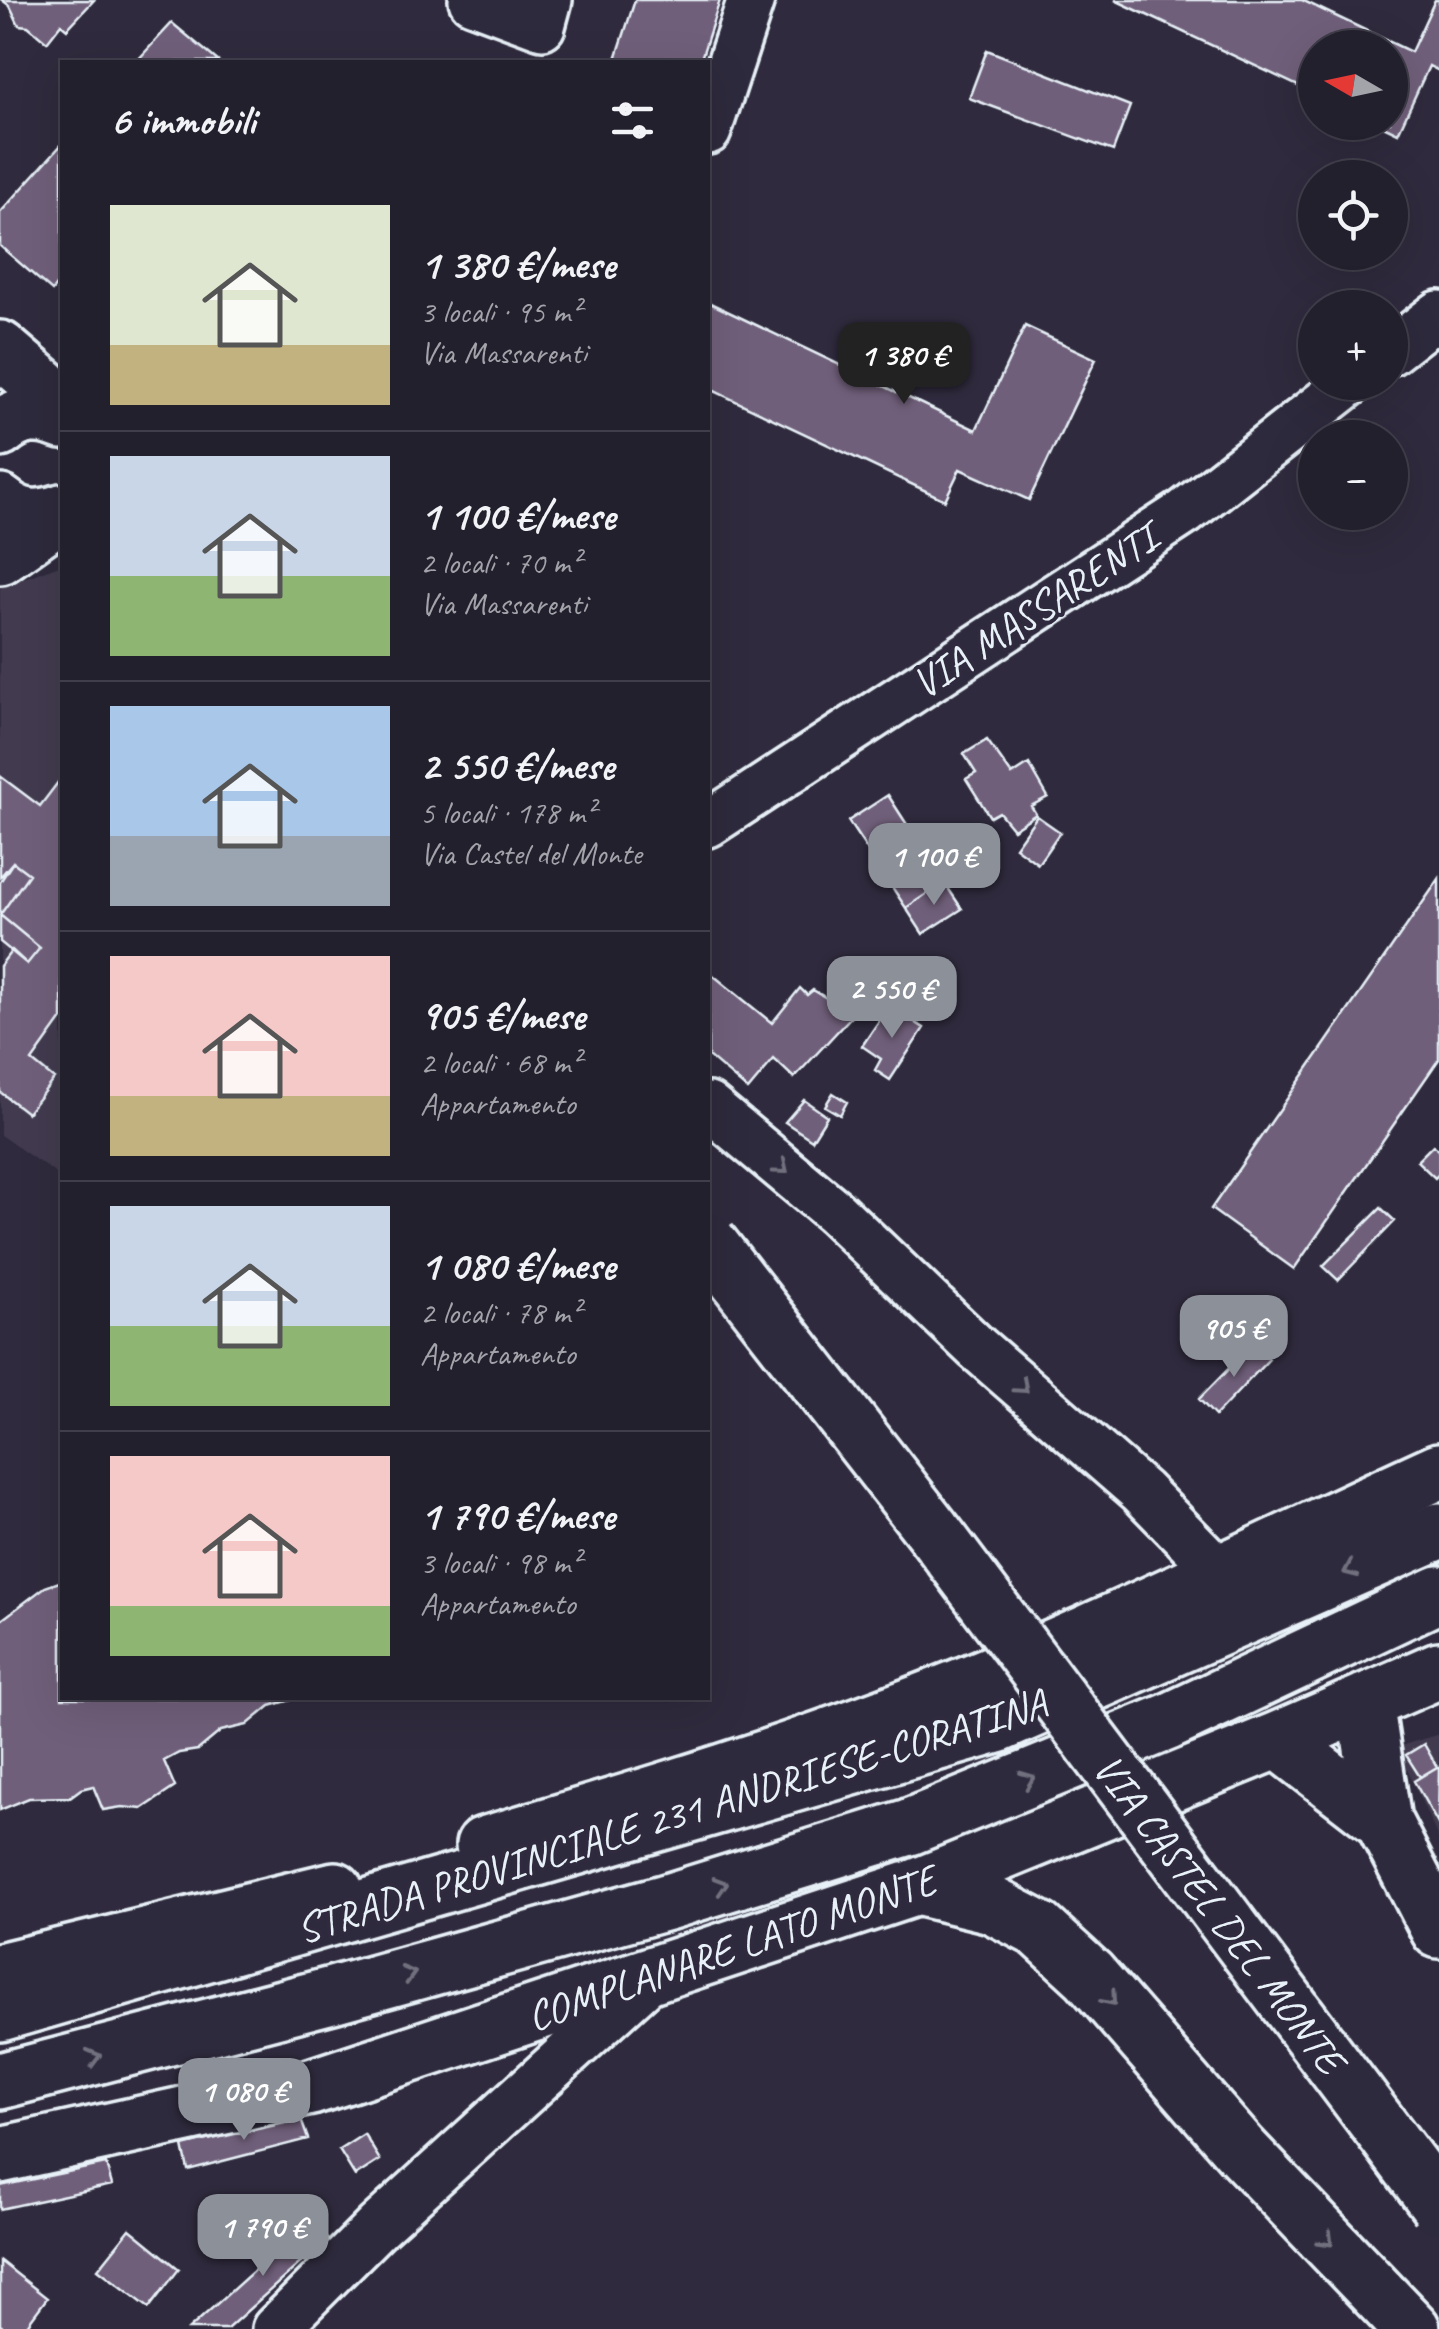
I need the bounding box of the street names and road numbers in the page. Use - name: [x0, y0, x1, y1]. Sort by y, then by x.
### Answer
- street label: VIA MASSARENTI: [902, 508, 1175, 710]
- street label: STRADA PROVINCIALE 231 ANDRIESE-CORATINA: [290, 1676, 1055, 1956]
- street label: VIA CASTEL DEL MONTE: [1081, 1744, 1359, 2088]
- street label: COMPLANARE LATO MONTE: [520, 1852, 948, 2043]

